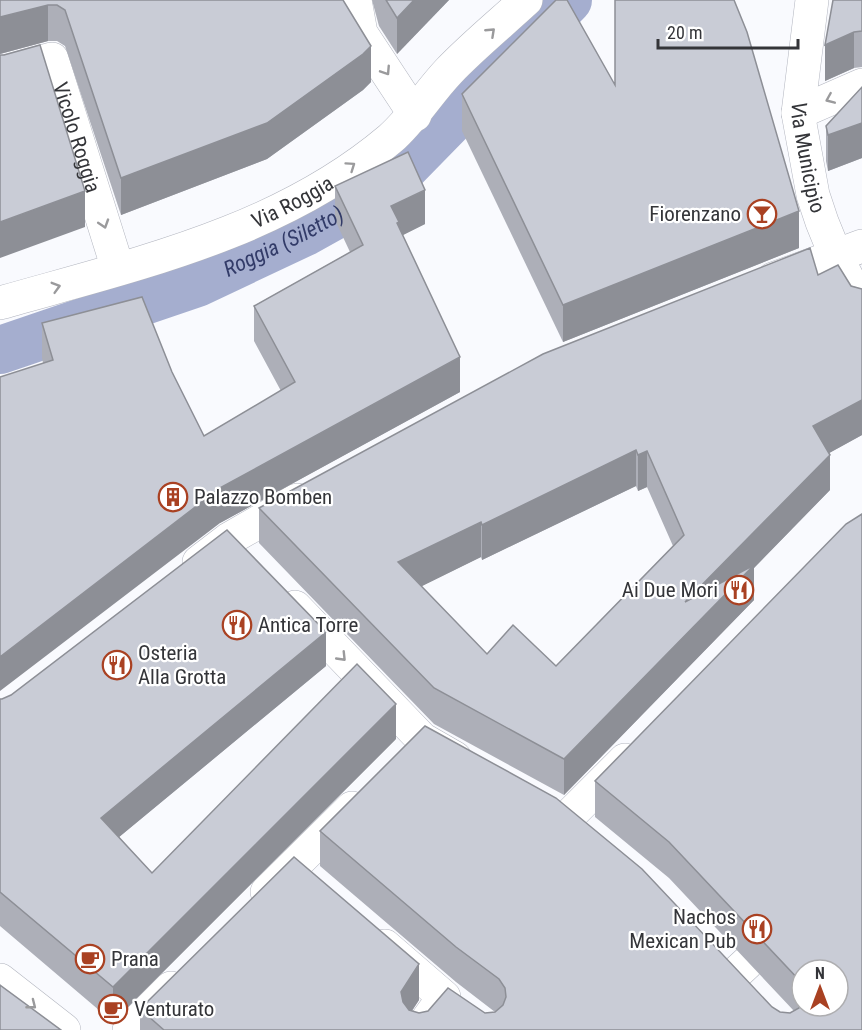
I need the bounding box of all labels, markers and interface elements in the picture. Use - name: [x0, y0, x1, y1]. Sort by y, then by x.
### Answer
- scale bar: [658, 12, 798, 50]
- text: 20 m: [667, 22, 702, 43]
- one-way arrow: [484, 28, 495, 39]
- one-way arrow: [379, 65, 390, 76]
- street label: Vicolo Roggia: [48, 79, 105, 196]
- one-way arrow: [825, 92, 836, 104]
- street label: Via Municipio: [786, 100, 830, 216]
- one-way arrow: [344, 162, 355, 173]
- street label: Via Roggia: [248, 171, 338, 233]
- bar icon: Fiorenzano: [746, 198, 778, 230]
- water label: Roggia (Siletto): [219, 201, 348, 282]
- place label: Fiorenzano: [649, 202, 741, 226]
- one-way arrow: [97, 218, 109, 229]
- one-way arrow: [50, 282, 61, 294]
- building icon: Palazzo Bomben: [157, 481, 189, 513]
- place label: Palazzo Bomben: [194, 485, 332, 509]
- restaurant icon: Ai Due Mori: [723, 574, 755, 606]
- place label: Ai Due Mori: [622, 578, 718, 602]
- restaurant icon: Antica Torre: [221, 609, 253, 641]
- place label: Antica Torre: [258, 613, 359, 637]
- place label: Osteria Alla Grotta: [138, 641, 226, 689]
- restaurant icon: Osteria Alla Grotta: [101, 649, 133, 681]
- one-way arrow: [335, 649, 346, 660]
- place label: Nachos Mexican Pub: [629, 905, 736, 953]
- restaurant icon: Nachos Mexican Pub: [741, 913, 773, 945]
- cafe icon: Prana: [74, 943, 106, 975]
- place label: Prana: [111, 947, 159, 971]
- north arrow: [790, 958, 850, 1018]
- text: N: [815, 964, 825, 983]
- cafe icon: Venturato: [97, 993, 129, 1025]
- one-way arrow: [25, 997, 36, 1008]
- place label: Venturato: [134, 997, 214, 1021]

